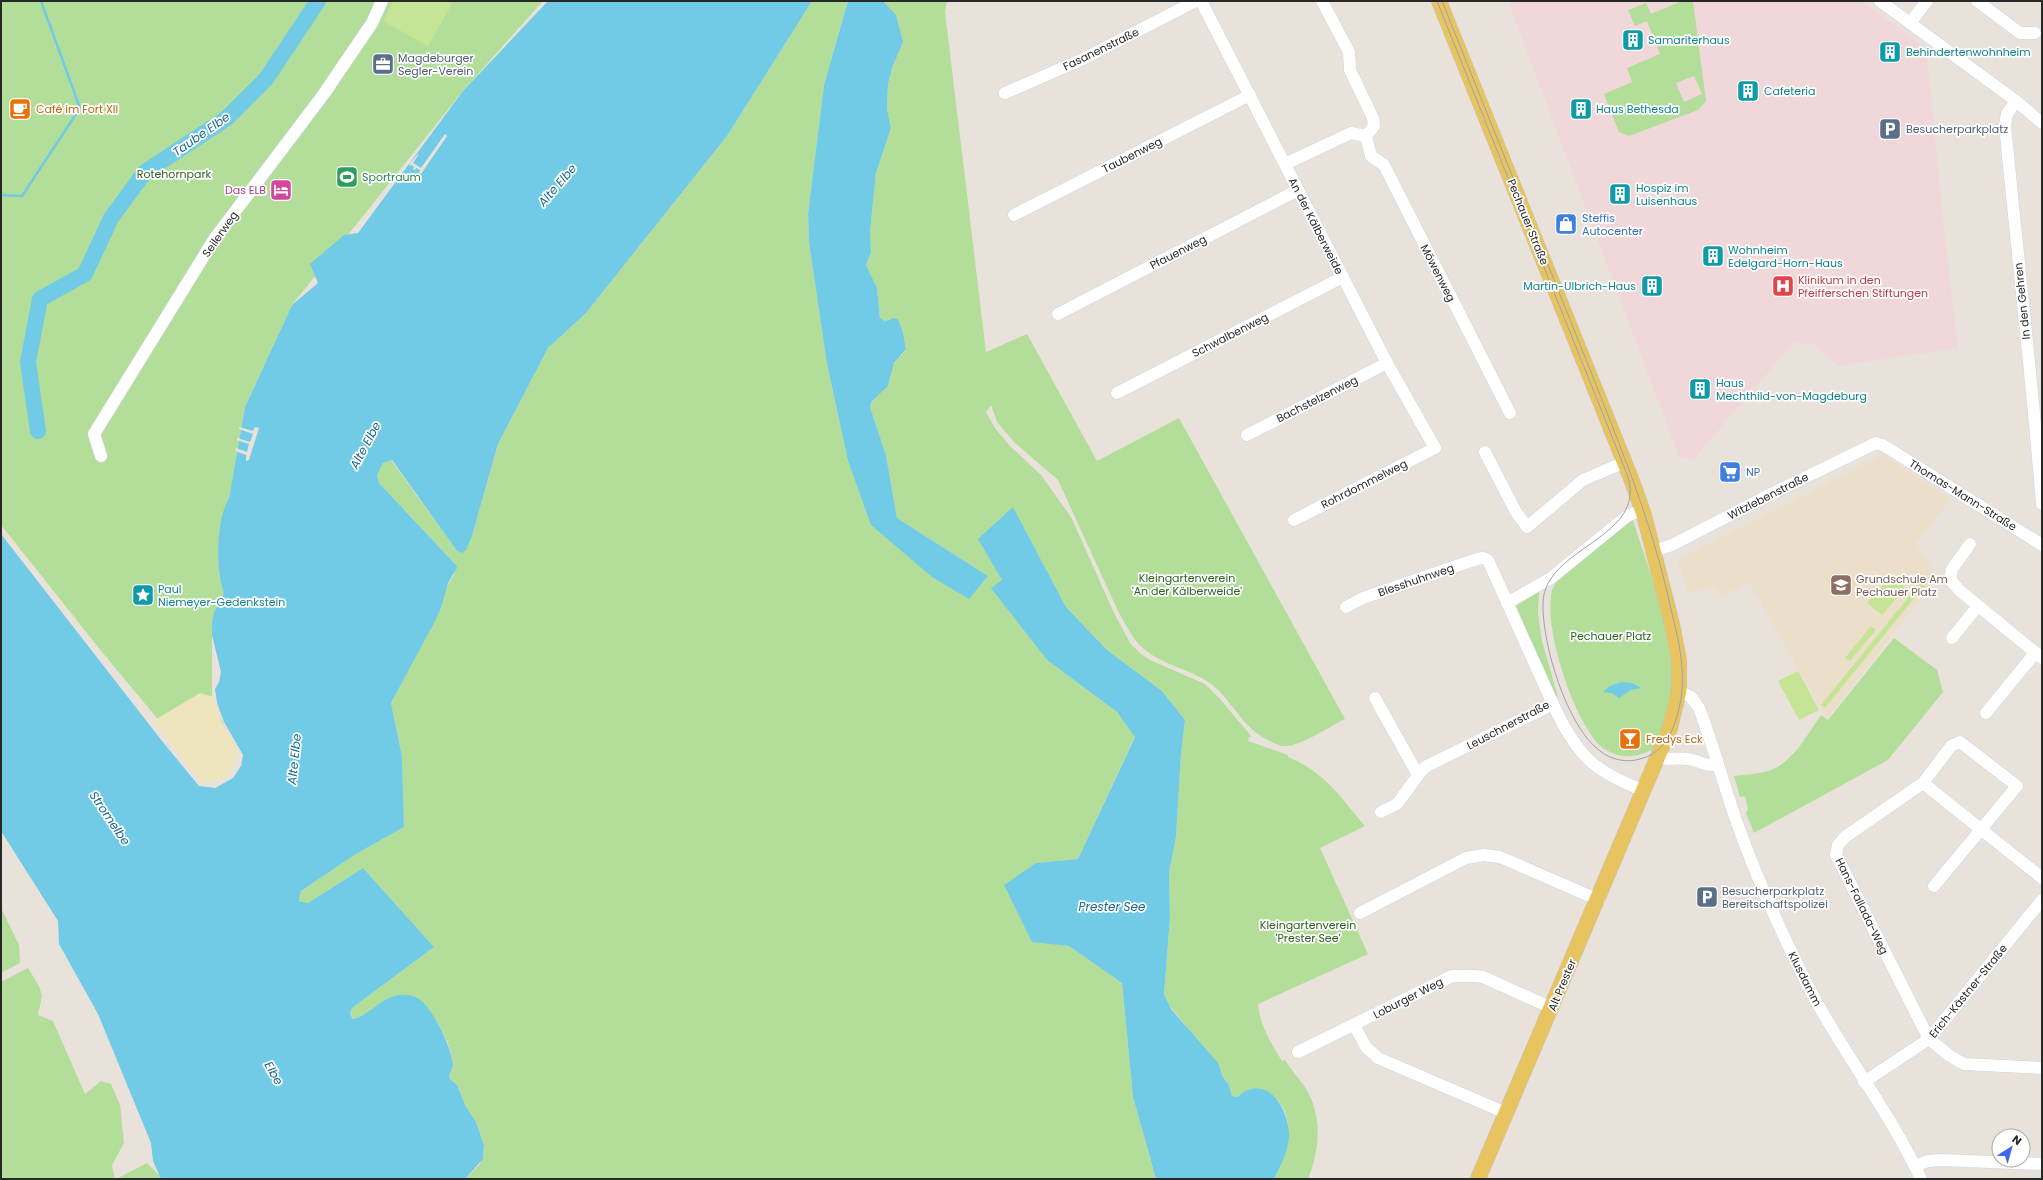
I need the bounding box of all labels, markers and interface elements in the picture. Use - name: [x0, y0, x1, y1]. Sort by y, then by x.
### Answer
- street label: Fasanenstraße: [1060, 24, 1142, 74]
- building icon: Samariterhaus: [1620, 27, 1646, 53]
- place label: Samariterhaus: [1648, 32, 1730, 48]
- building icon: Behindertenwohnheim: [1877, 39, 1903, 65]
- place label: Behindertenwohnheim: [1906, 44, 2031, 60]
- place label: Magdeburger Segler-Verein: [398, 50, 474, 79]
- office icon: Magdeburger Segler-Verein: [370, 51, 396, 77]
- building icon: Cafeteria: [1735, 78, 1761, 104]
- place label: Cafeteria: [1764, 83, 1815, 99]
- cafe icon: Café im Fort XII: [7, 96, 33, 122]
- building icon: Haus Bethesda: [1568, 96, 1594, 122]
- place label: Café im Fort XII: [36, 101, 118, 117]
- place label: Haus Bethesda: [1596, 101, 1679, 117]
- water label: Taube Elbe: [169, 108, 233, 160]
- parking icon: Besucherparkplatz: [1877, 116, 1903, 142]
- place label: Besucherparkplatz: [1906, 121, 2008, 137]
- street label: Taubenweg: [1099, 133, 1165, 177]
- water label: Alte Elbe: [533, 160, 581, 211]
- sports icon: Sportraum: [334, 164, 360, 190]
- park label: Rotehornpark: [137, 166, 212, 182]
- place label: Sportraum: [362, 169, 421, 185]
- street label: An der Kälberweide: [1285, 175, 1347, 277]
- hotel icon: Das ELB: [268, 177, 294, 203]
- street label: Pechauer Straße: [1503, 177, 1553, 268]
- place label: Hospiz im Luisenhaus: [1636, 180, 1698, 209]
- building icon: Hospiz im Luisenhaus: [1607, 181, 1633, 207]
- place label: Das ELB: [225, 182, 266, 198]
- street label: Seilerweg: [198, 208, 242, 260]
- place label: Steffis Autocenter: [1582, 210, 1643, 239]
- shop icon: Steffis Autocenter: [1553, 211, 1579, 237]
- street label: Pfauenweg: [1147, 231, 1209, 273]
- street label: Möwenweg: [1417, 241, 1459, 305]
- place label: Wohnheim Edelgard-Horn-Haus: [1728, 242, 1843, 271]
- building icon: Wohnheim Edelgard-Horn-Haus: [1700, 243, 1726, 269]
- street label: In den Gehren: [2010, 262, 2034, 340]
- place label: Klinikum in den Pfeifferschen Stiftungen: [1798, 272, 1928, 301]
- building icon: Martin-Ulbrich-Haus: [1639, 273, 1665, 299]
- hospital icon: Klinikum in den Pfeifferschen Stiftungen: [1770, 273, 1796, 299]
- place label: Martin-Ulbrich-Haus: [1523, 278, 1636, 294]
- street label: Schwalbenweg: [1189, 309, 1271, 361]
- street label: Bachstelzenweg: [1274, 372, 1360, 426]
- place label: Haus Mechthild-von-Magdeburg: [1716, 375, 1867, 404]
- building icon: Haus Mechthild-von-Magdeburg: [1687, 376, 1713, 402]
- water label: Alte Elbe: [345, 418, 385, 472]
- street label: Rohrdommelweg: [1318, 455, 1410, 513]
- street label: Thomas-Mann-Straße: [1906, 455, 2020, 535]
- supermarket icon: NP: [1717, 459, 1743, 485]
- place label: NP: [1746, 464, 1760, 480]
- street label: Witzlebenstraße: [1725, 469, 1811, 523]
- street label: Blesshuhnweg: [1376, 560, 1456, 600]
- park label: Kleingartenverein 'An der Kälberweide': [1132, 570, 1242, 599]
- place label: Grundschule Am Pechauer Platz: [1856, 571, 1948, 600]
- school or university icon: Grundschule Am Pechauer Platz: [1828, 572, 1854, 598]
- place label: Paul Niemeyer-Gedenkstein: [158, 581, 285, 610]
- place icon: Paul Niemeyer-Gedenkstein: [130, 582, 156, 608]
- park label: Pechauer Platz: [1571, 628, 1651, 644]
- street label: Leuschnerstraße: [1464, 696, 1552, 754]
- bar icon: Fredys Eck: [1617, 726, 1643, 752]
- place label: Fredys Eck: [1646, 731, 1703, 747]
- water label: Alte Elbe: [283, 732, 305, 786]
- water label: Stromelbe: [86, 788, 135, 849]
- street label: Hans-Fallada-Weg: [1832, 855, 1892, 957]
- place label: Besucherparkplatz Bereitschaftspolizei: [1722, 883, 1828, 912]
- parking icon: Besucherparkplatz Bereitschaftspolizei: [1694, 884, 1720, 910]
- water label: Prester See: [1079, 898, 1146, 915]
- park label: Kleingartenverein 'Prester See': [1260, 917, 1356, 946]
- street label: Erich-Kästner-Straße: [1925, 941, 2011, 1041]
- street label: Klusdamm: [1784, 949, 1826, 1009]
- street label: Alt Prester: [1544, 957, 1580, 1013]
- street label: Loburger Weg: [1370, 973, 1446, 1023]
- water label: Elbe: [260, 1058, 288, 1088]
- north arrow: [1991, 1128, 2031, 1168]
- text: N: [2009, 1131, 2025, 1149]

